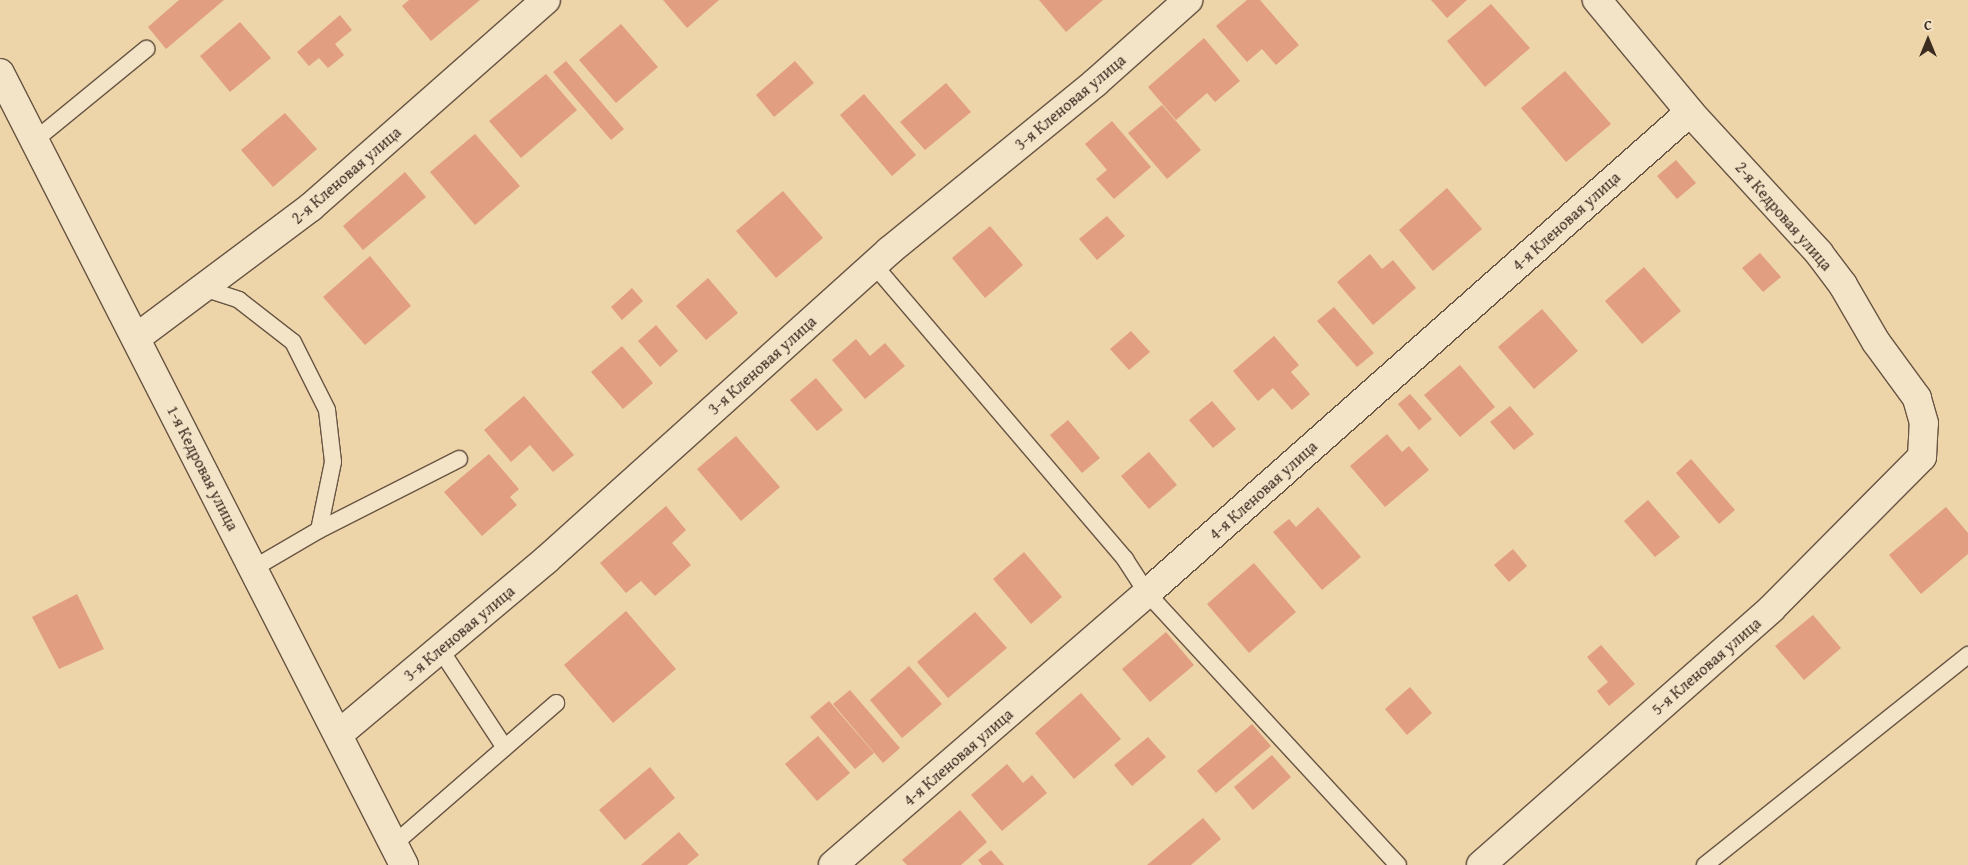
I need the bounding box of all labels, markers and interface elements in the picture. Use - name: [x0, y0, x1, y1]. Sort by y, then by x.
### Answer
- north arrow: [1903, 15, 1953, 65]
- text: С: [1924, 15, 1932, 35]
- street label: 3-я Кленовая улица: [1011, 50, 1129, 154]
- street label: 2-я Кленовая улица: [287, 122, 405, 228]
- street label: 2-я Кедровая улица: [1732, 158, 1836, 274]
- street label: 4-я Кленовая улица: [1508, 167, 1624, 275]
- street label: 3-я Кленовая улица: [704, 311, 820, 419]
- street label: 1-я Кедровая улица: [163, 402, 243, 534]
- street label: 4-я Кленовая улица: [1205, 436, 1321, 544]
- street label: 3-я Кленовая улица: [400, 581, 518, 685]
- street label: 5-я Кленовая улица: [1647, 613, 1765, 719]
- street label: 4-я Кленовая улица: [899, 704, 1017, 810]

